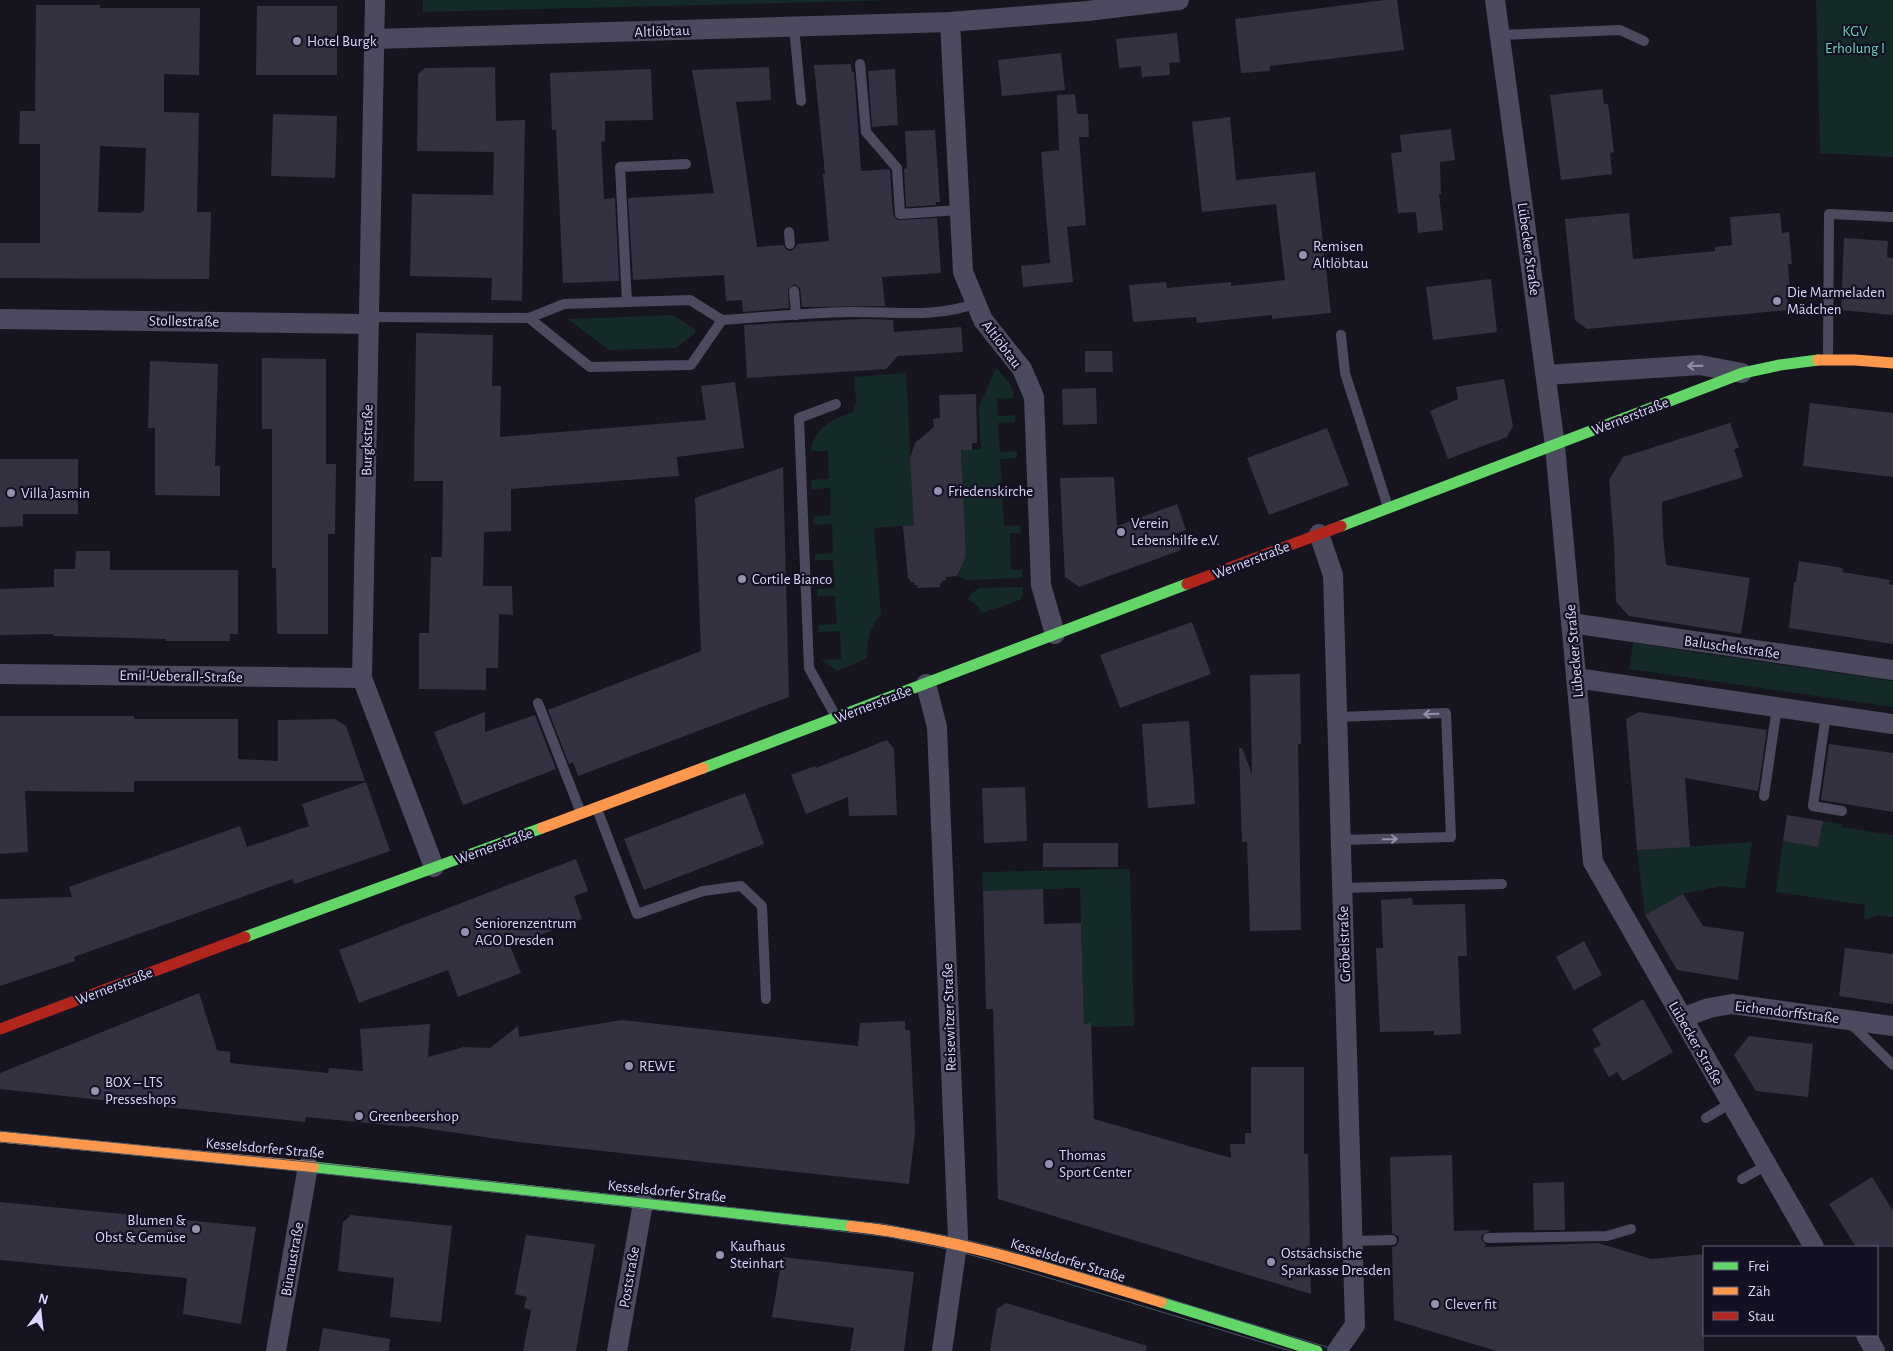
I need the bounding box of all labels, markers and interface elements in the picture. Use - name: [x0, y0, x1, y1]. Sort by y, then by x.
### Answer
- street label: Altlöbtau: [634, 23, 690, 40]
- park label: KGV Erholung I: [1825, 24, 1885, 56]
- place label: Hotel Burgk: [307, 34, 377, 49]
- marker: Hotel Burgk: [291, 35, 303, 47]
- street label: Lübecker Straße: [1515, 202, 1542, 297]
- place label: Remisen Altlöbtau: [1313, 239, 1369, 271]
- marker: Remisen Altlöbtau: [1297, 249, 1309, 261]
- place label: Die Marmeladen Mädchen: [1787, 285, 1885, 317]
- marker: Die Marmeladen Mädchen: [1771, 295, 1783, 307]
- street label: Stollestraße: [149, 313, 219, 330]
- street label: Altlöbtau: [979, 318, 1024, 371]
- one-way arrow: [1688, 361, 1704, 370]
- street label: Wernerstraße: [1590, 395, 1671, 438]
- street label: Burgkstraße: [359, 404, 376, 476]
- place label: Friedenskirche: [948, 484, 1033, 499]
- marker: Friedenskirche: [932, 485, 944, 497]
- place label: Villa Jasmin: [21, 486, 90, 501]
- marker: Villa Jasmin: [5, 487, 17, 499]
- place label: Verein Lebenshilfe e.V.: [1131, 516, 1220, 548]
- marker: Verein Lebenshilfe e.V.: [1115, 526, 1127, 538]
- street label: Wernerstraße: [1211, 539, 1292, 582]
- place label: Cortile Bianco: [752, 572, 832, 587]
- marker: Cortile Bianco: [736, 573, 748, 585]
- street label: Lübecker Straße: [1563, 603, 1586, 698]
- street label: Baluschekstraße: [1683, 633, 1781, 662]
- street label: Emil-Ueberall-Straße: [119, 668, 243, 685]
- street label: Wernerstraße: [833, 683, 914, 726]
- one-way arrow: [1423, 709, 1439, 718]
- street label: Wernerstraße: [453, 826, 535, 867]
- one-way arrow: [1381, 834, 1397, 843]
- street label: Gröbelstraße: [1336, 905, 1353, 982]
- place label: Seniorenzentrum AGO Dresden: [475, 916, 577, 948]
- marker: Seniorenzentrum AGO Dresden: [459, 926, 471, 938]
- street label: Reisewitzer Straße: [940, 963, 959, 1071]
- street label: Wernerstraße: [74, 965, 155, 1008]
- street label: Lübecker Straße: [1666, 999, 1726, 1088]
- street label: Eichendorffstraße: [1734, 999, 1840, 1026]
- place label: REWE: [639, 1059, 675, 1074]
- marker: REWE: [623, 1060, 635, 1072]
- place label: BOX – LTS Presseshops: [105, 1075, 176, 1107]
- marker: BOX – LTS Presseshops: [89, 1085, 101, 1097]
- place label: Greenbeershop: [369, 1109, 459, 1124]
- marker: Greenbeershop: [353, 1110, 365, 1122]
- street label: Kesselsdorfer Straße: [205, 1136, 325, 1161]
- place label: Thomas Sport Center: [1059, 1148, 1132, 1180]
- marker: Thomas Sport Center: [1043, 1158, 1055, 1170]
- street label: Kesselsdorfer Straße: [607, 1178, 727, 1205]
- place label: Blumen & Obst & Gemüse: [95, 1213, 187, 1245]
- street label: Bünaustraße: [279, 1221, 306, 1297]
- marker: Blumen & Obst & Gemüse: [190, 1223, 202, 1235]
- street label: Kesselsdorfer Straße: [1009, 1236, 1127, 1285]
- place label: Kaufhaus Steinhart: [730, 1239, 785, 1271]
- street label: Poststraße: [617, 1245, 642, 1309]
- place label: Ostsächsische Sparkasse Dresden: [1281, 1246, 1391, 1278]
- legend: [1703, 1246, 1878, 1336]
- marker: Kaufhaus Steinhart: [714, 1249, 726, 1261]
- marker: Ostsächsische Sparkasse Dresden: [1265, 1256, 1277, 1268]
- text: Frei: [1748, 1259, 1769, 1274]
- text: Zäh: [1748, 1284, 1771, 1299]
- north arrow: [15, 1286, 65, 1336]
- text: N: [37, 1291, 50, 1307]
- place label: Clever fit: [1445, 1297, 1497, 1312]
- marker: Clever fit: [1429, 1298, 1441, 1310]
- text: Stau: [1748, 1309, 1775, 1324]

